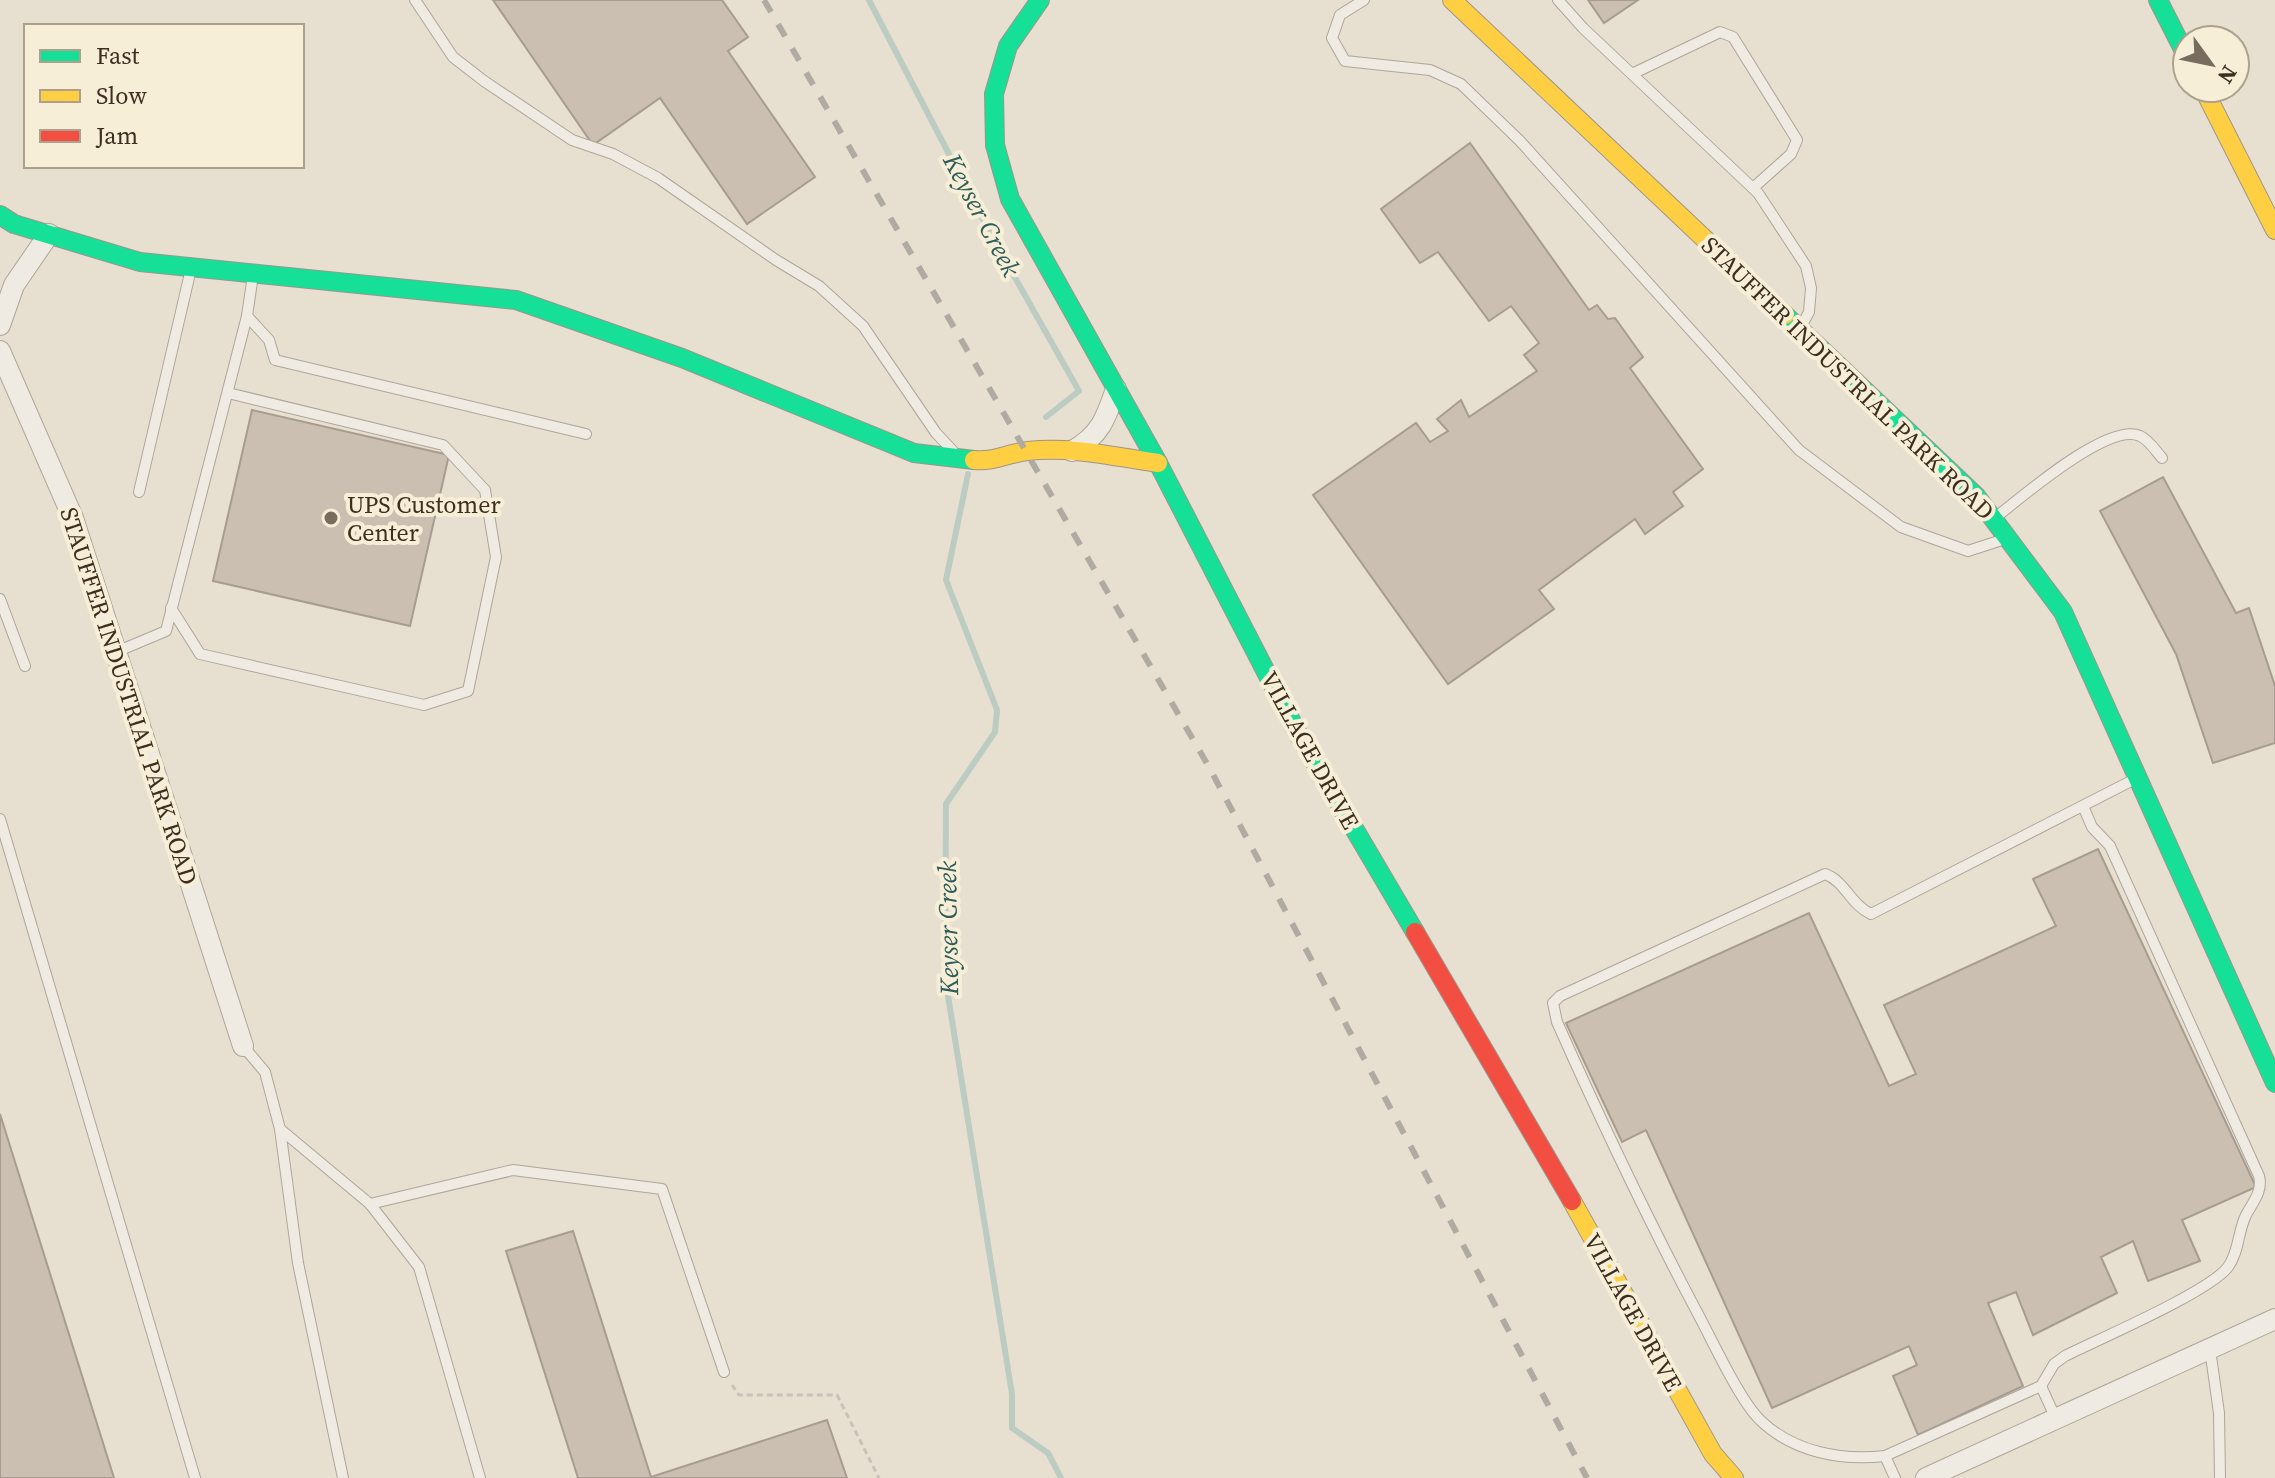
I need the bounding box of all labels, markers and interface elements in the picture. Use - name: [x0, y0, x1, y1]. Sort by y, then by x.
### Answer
- legend: [24, 24, 304, 168]
- north arrow: [2171, 24, 2251, 104]
- text: Fast: [96, 39, 140, 72]
- text: N: [2211, 60, 2245, 90]
- text: Slow: [96, 79, 147, 112]
- text: Jam: [95, 119, 138, 152]
- water label: Keyser Creek: [934, 146, 1030, 283]
- street label: STAUFFER INDUSTRIAL PARK ROAD: [1694, 229, 2002, 527]
- place label: UPS Customer Center: [347, 488, 501, 549]
- street label: STAUFFER INDUSTRIAL PARK ROAD: [52, 503, 206, 889]
- marker: UPS Customer Center: [322, 509, 340, 527]
- street label: VILLAGE DRIVE: [1253, 665, 1367, 835]
- water label: Keyser Creek: [929, 860, 967, 997]
- street label: VILLAGE DRIVE: [1576, 1227, 1690, 1397]

